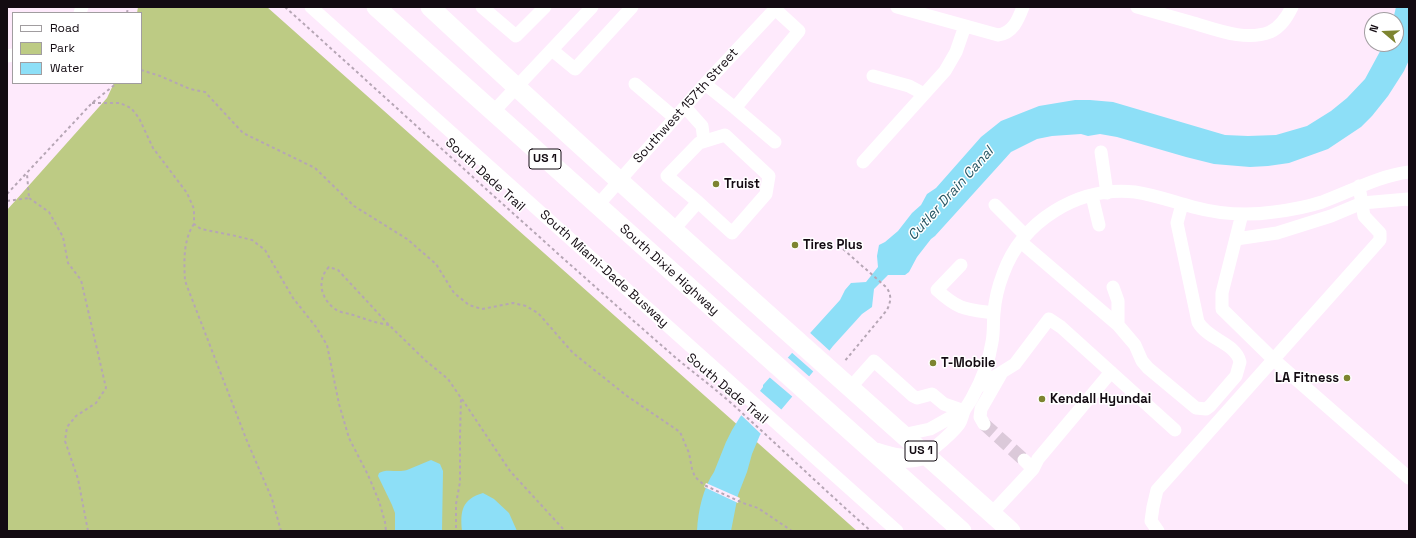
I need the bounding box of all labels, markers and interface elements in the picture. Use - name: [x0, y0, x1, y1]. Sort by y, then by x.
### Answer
- legend: [12, 12, 142, 84]
- north arrow: [1364, 12, 1404, 52]
- text: Road: [50, 20, 79, 36]
- text: N: [1366, 23, 1381, 34]
- text: Park: [50, 40, 75, 56]
- street label: Southwest 157th Street: [630, 45, 742, 167]
- text: Water: [50, 60, 84, 76]
- street label: South Dade Trail: [442, 135, 528, 215]
- water label: Cutler Drain Canal: [905, 144, 997, 244]
- road number: US 1: [529, 149, 561, 169]
- place label: Truist: [724, 176, 760, 192]
- marker: Truist: [711, 179, 721, 189]
- street label: South Miami-Dade Busway: [536, 207, 672, 331]
- street label: South Dixie Highway: [616, 221, 722, 319]
- place label: Tires Plus: [803, 237, 863, 253]
- marker: Tires Plus: [790, 240, 800, 250]
- street label: South Dade Trail: [683, 350, 771, 428]
- place label: T-Mobile: [941, 355, 995, 371]
- marker: T-Mobile: [928, 358, 938, 368]
- place label: LA Fitness: [1275, 370, 1339, 386]
- marker: LA Fitness: [1342, 373, 1352, 383]
- place label: Kendall Hyundai: [1050, 391, 1151, 407]
- marker: Kendall Hyundai: [1037, 394, 1047, 404]
- road number: US 1: [905, 441, 937, 461]

